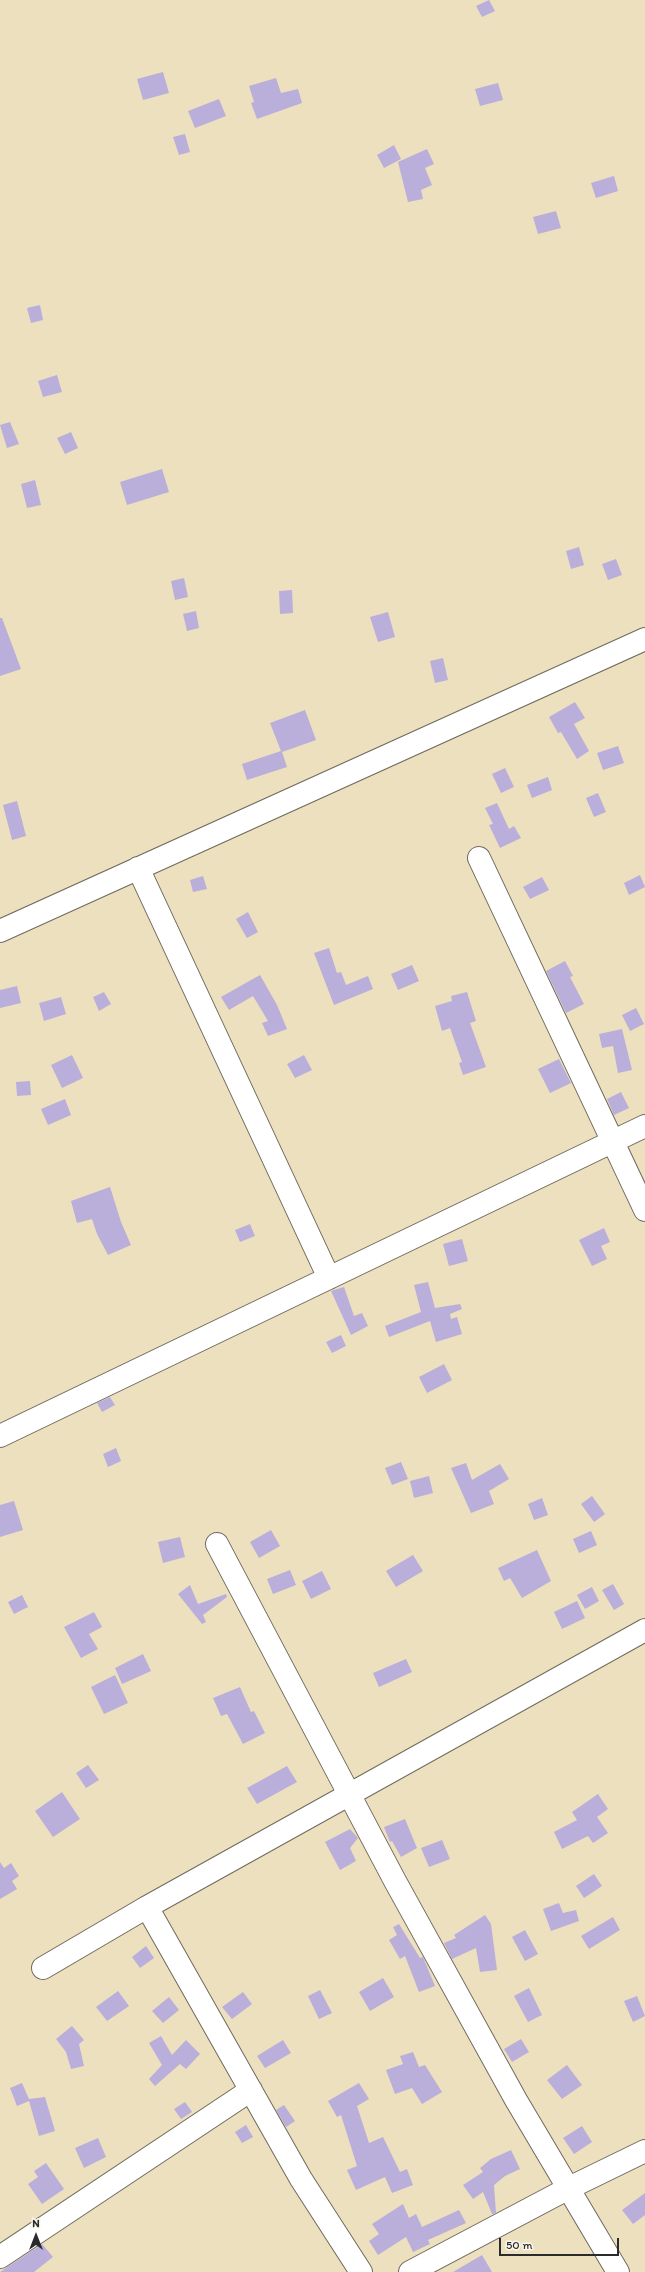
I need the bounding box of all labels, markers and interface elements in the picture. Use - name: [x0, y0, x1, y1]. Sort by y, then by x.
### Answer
- north arrow: [16, 2216, 56, 2256]
- text: N: [32, 2217, 40, 2230]
- scale bar: [501, 2230, 621, 2256]
- text: 50 m: [506, 2238, 532, 2252]

